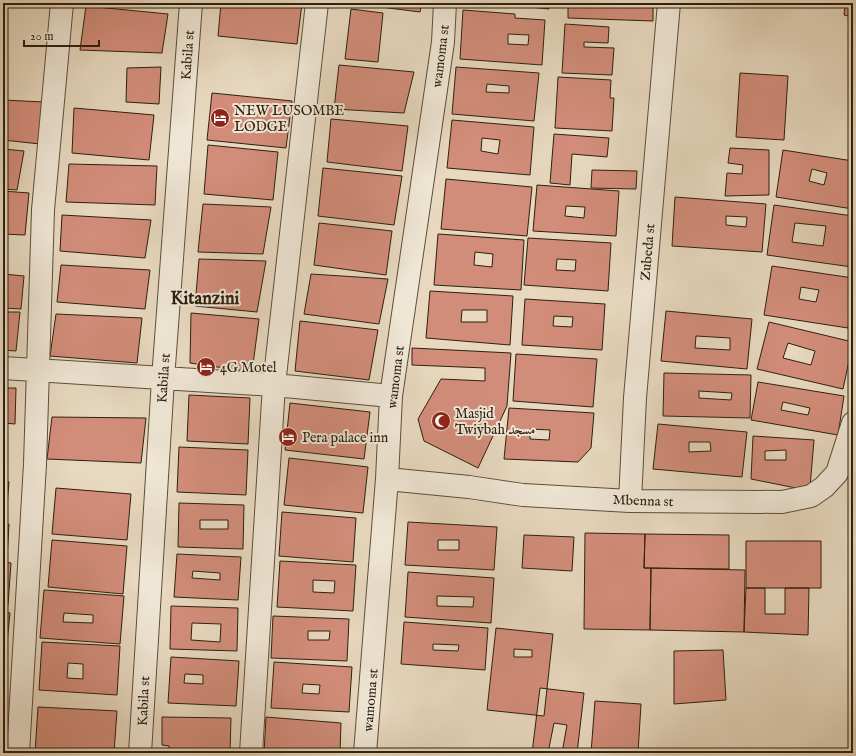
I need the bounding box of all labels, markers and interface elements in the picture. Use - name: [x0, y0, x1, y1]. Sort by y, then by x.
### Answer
- scale bar: [24, 22, 99, 48]
- street label: wamoma st: [428, 23, 454, 89]
- text: 20 m: [30, 29, 53, 44]
- street label: Kabila st: [177, 29, 199, 81]
- place label: NEW LUSOMBE LODGE: [234, 102, 345, 136]
- hotel icon: NEW LUSOMBE LODGE: [209, 107, 231, 129]
- street label: Zubeda st: [637, 223, 659, 281]
- district label: Kitanzini: [171, 288, 240, 311]
- street label: wamoma st: [383, 344, 409, 410]
- street label: Kabila st: [153, 352, 175, 404]
- hotel icon: 4G Motel: [195, 356, 217, 378]
- place label: 4G Motel: [220, 359, 277, 377]
- place label: Masjid Twiybah مسجد: [455, 405, 535, 439]
- mosque icon: Masjid Twiybah مسجد: [430, 410, 452, 432]
- hotel icon: Pera palace inn: [277, 426, 299, 448]
- place label: Pera palace inn: [302, 429, 389, 447]
- street label: Mbenna st: [612, 491, 674, 511]
- street label: wamoma st: [359, 668, 383, 732]
- street label: Kabila st: [134, 675, 154, 726]

